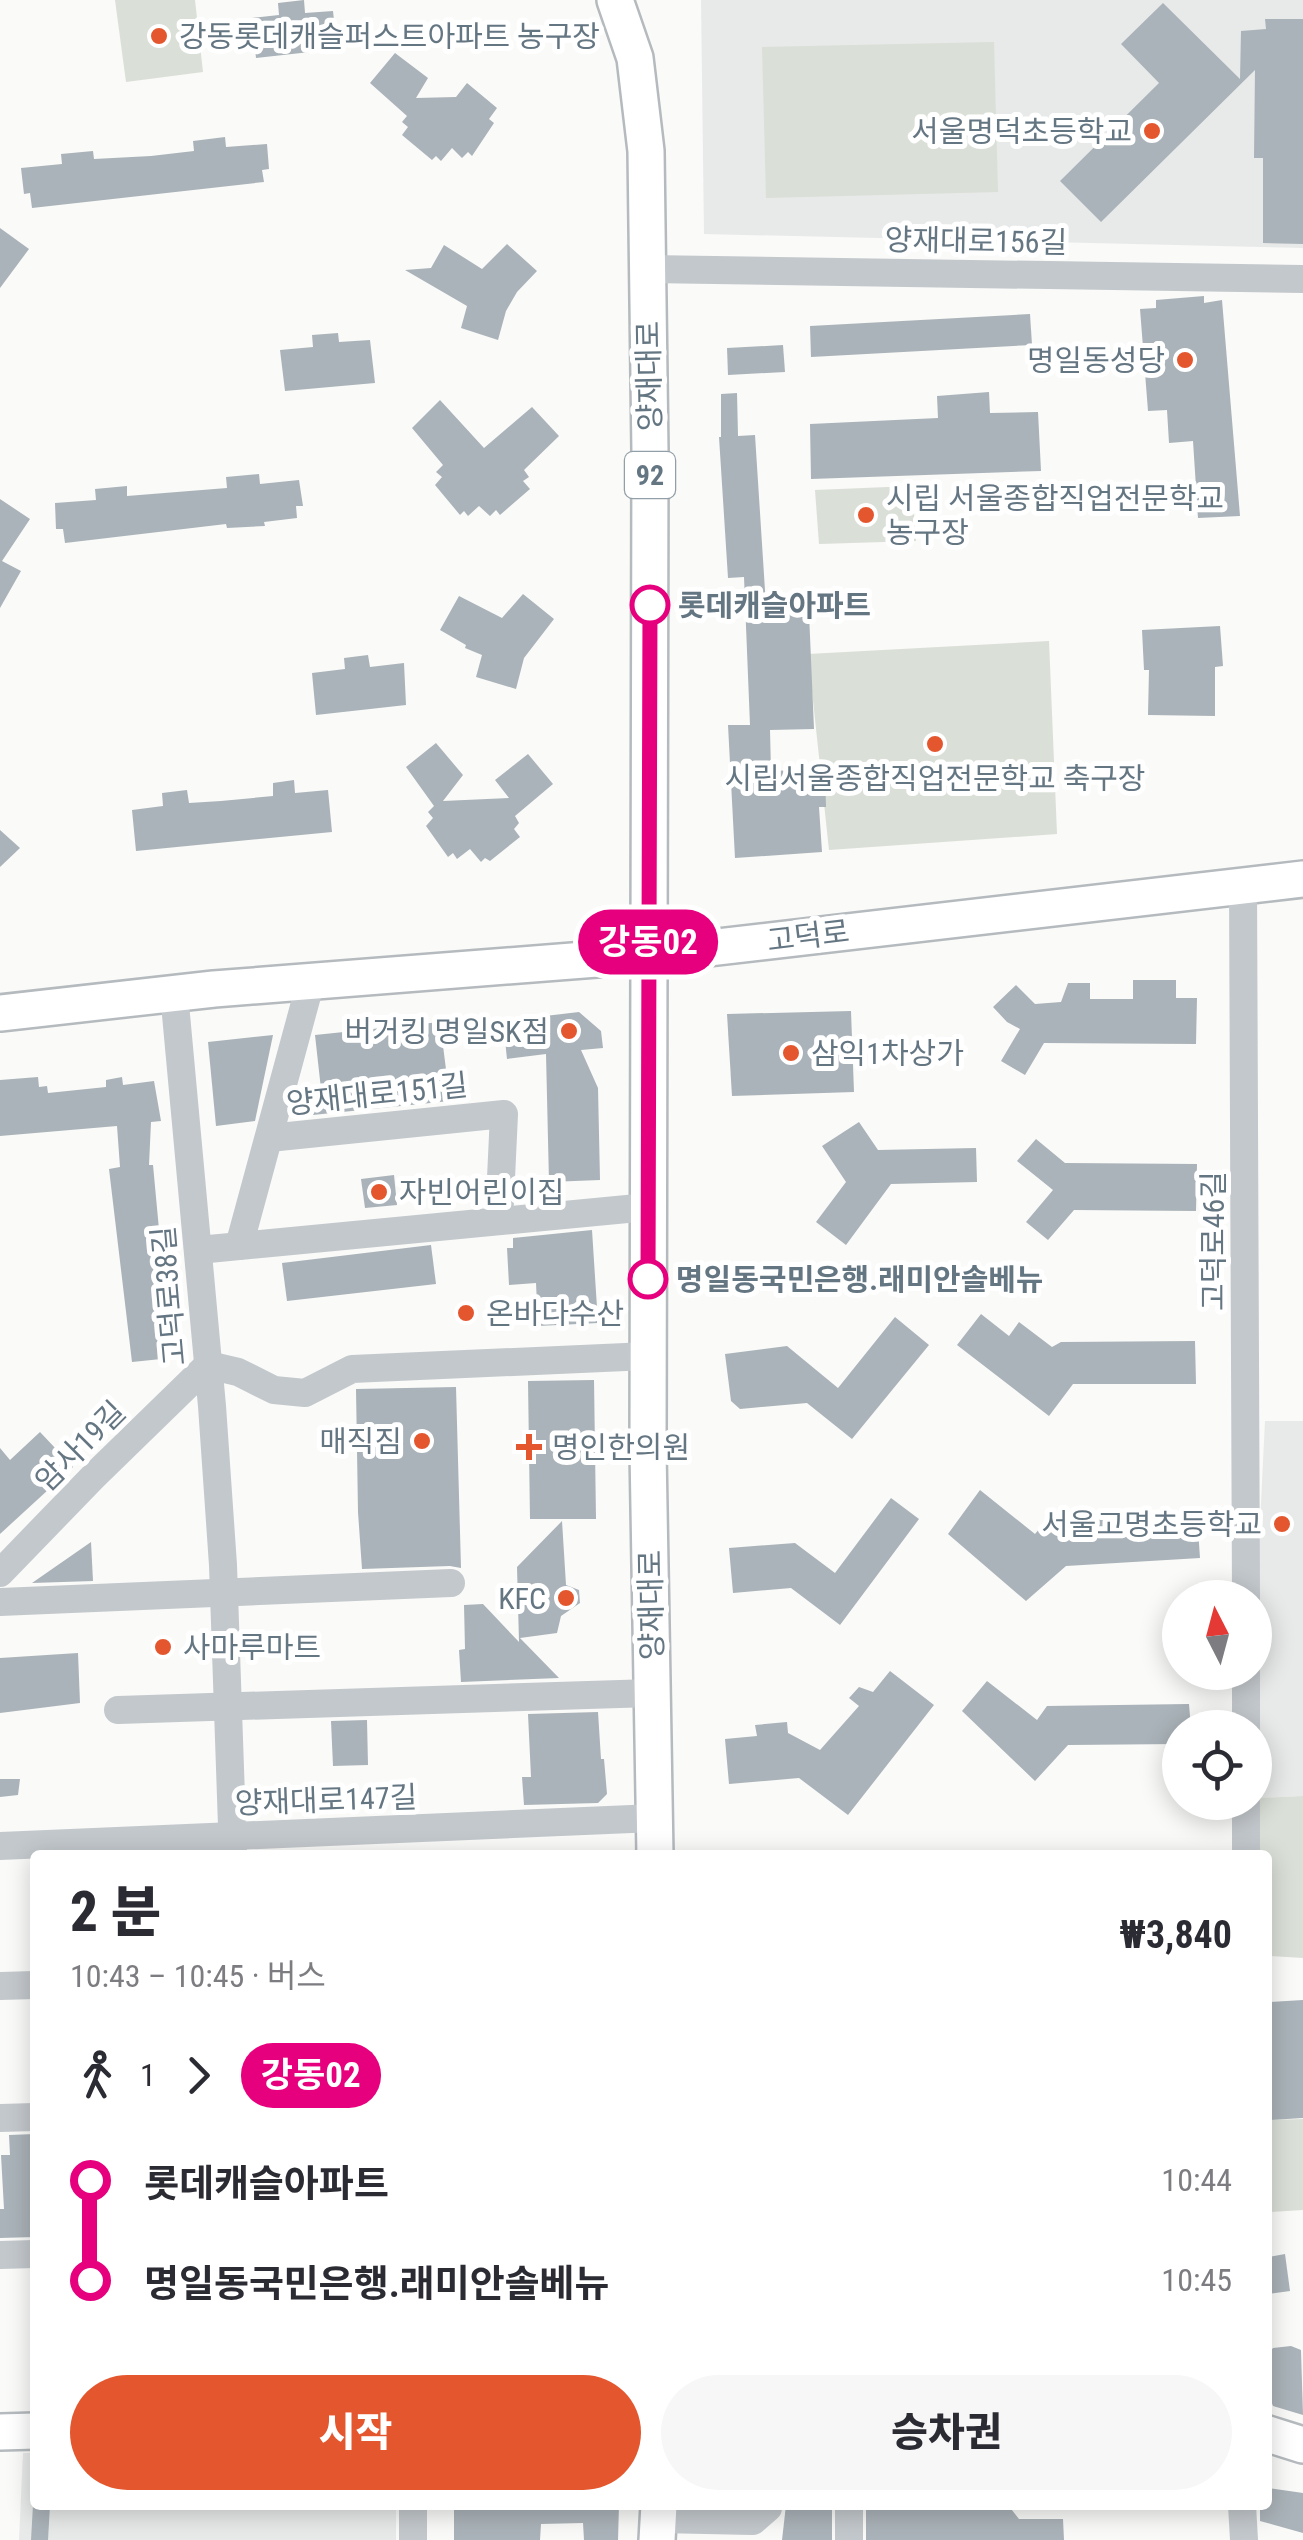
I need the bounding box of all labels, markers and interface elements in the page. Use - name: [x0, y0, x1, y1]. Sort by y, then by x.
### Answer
- place label: 강동롯데캐슬퍼스트아파트 농구장: [179, 19, 600, 54]
- marker: 강동롯데캐슬퍼스트아파트 농구장: [148, 25, 170, 47]
- place label: 서울명덕초등학교: [911, 114, 1132, 149]
- marker: 서울명덕초등학교: [1141, 120, 1163, 142]
- street label: 양재대로156길: [884, 222, 1068, 260]
- street label: 양재대로: [631, 320, 667, 432]
- place label: 명일동성당: [1027, 343, 1165, 378]
- marker: 명일동성당: [1174, 349, 1196, 371]
- road number: 92: [625, 452, 675, 498]
- place label: 시립 서울종합직업전문학교 농구장: [886, 481, 1224, 550]
- marker: 시립 서울종합직업전문학교 농구장: [855, 504, 877, 526]
- marker: 롯데캐슬아파트: [631, 586, 669, 624]
- place label: 롯데캐슬아파트: [678, 588, 871, 623]
- marker: 시립서울종합직업전문학교 축구장: [924, 733, 946, 755]
- place label: 시립서울종합직업전문학교 축구장: [725, 761, 1145, 796]
- line badge: 강동02: [578, 910, 718, 974]
- street label: 고덕로: [765, 914, 851, 958]
- text: 강동02: [598, 922, 698, 963]
- place label: 버거킹 명일SK점: [345, 1014, 549, 1049]
- marker: 버거킹 명일SK점: [558, 1020, 580, 1042]
- place label: 삼익1차상가: [811, 1036, 964, 1071]
- marker: 삼익1차상가: [780, 1042, 802, 1064]
- street label: 양재대로151길: [284, 1067, 470, 1121]
- street label: 고덕로46길: [1196, 1171, 1231, 1311]
- place label: 자빈어린이집: [399, 1175, 565, 1210]
- marker: 자빈어린이집: [368, 1181, 390, 1203]
- street label: 고덕로38길: [145, 1225, 193, 1367]
- marker: 명일동국민은행.래미안솔베뉴: [629, 1260, 667, 1298]
- place label: 명일동국민은행.래미안솔베뉴: [676, 1262, 1044, 1297]
- place label: 온바다수산: [486, 1296, 624, 1331]
- marker: 온바다수산: [455, 1302, 477, 1324]
- street label: 암사19길: [28, 1394, 132, 1498]
- place label: 매직짐: [319, 1424, 402, 1459]
- marker: 매직짐: [411, 1430, 433, 1452]
- place label: 명인한의원: [552, 1430, 690, 1465]
- marker: 명인한의원: [516, 1434, 542, 1460]
- place label: 서울고명초등학교: [1041, 1507, 1262, 1542]
- marker: 서울고명초등학교: [1271, 1513, 1293, 1535]
- street label: 양재대로: [633, 1549, 669, 1661]
- north arrow: [1162, 1580, 1272, 1690]
- map controls: [1162, 1580, 1272, 1820]
- place label: KFC: [498, 1581, 546, 1616]
- marker: KFC: [555, 1587, 577, 1609]
- place label: 사마루마트: [183, 1630, 321, 1665]
- marker: 사마루마트: [152, 1636, 174, 1658]
- button: locate: [1162, 1710, 1272, 1820]
- street label: 양재대로147길: [234, 1779, 418, 1821]
- text: 2 분: [70, 1880, 161, 1944]
- text: ₩3,840: [1119, 1913, 1232, 1957]
- text: 10:43 – 10:45 · 버스: [70, 1957, 326, 1995]
- icon: walk: [70, 2048, 125, 2103]
- icon: forward: [171, 2048, 226, 2103]
- text: 강동02: [261, 2055, 361, 2096]
- text: 1: [140, 2056, 156, 2094]
- text: 10:44: [1161, 2161, 1232, 2199]
- text: 롯데캐슬아파트: [144, 2162, 389, 2206]
- text: 10:45: [1161, 2261, 1232, 2299]
- text: 명일동국민은행.래미안솔베뉴: [144, 2262, 610, 2306]
- button: 시작: [70, 2375, 641, 2490]
- button: 승차권: [661, 2375, 1232, 2490]

